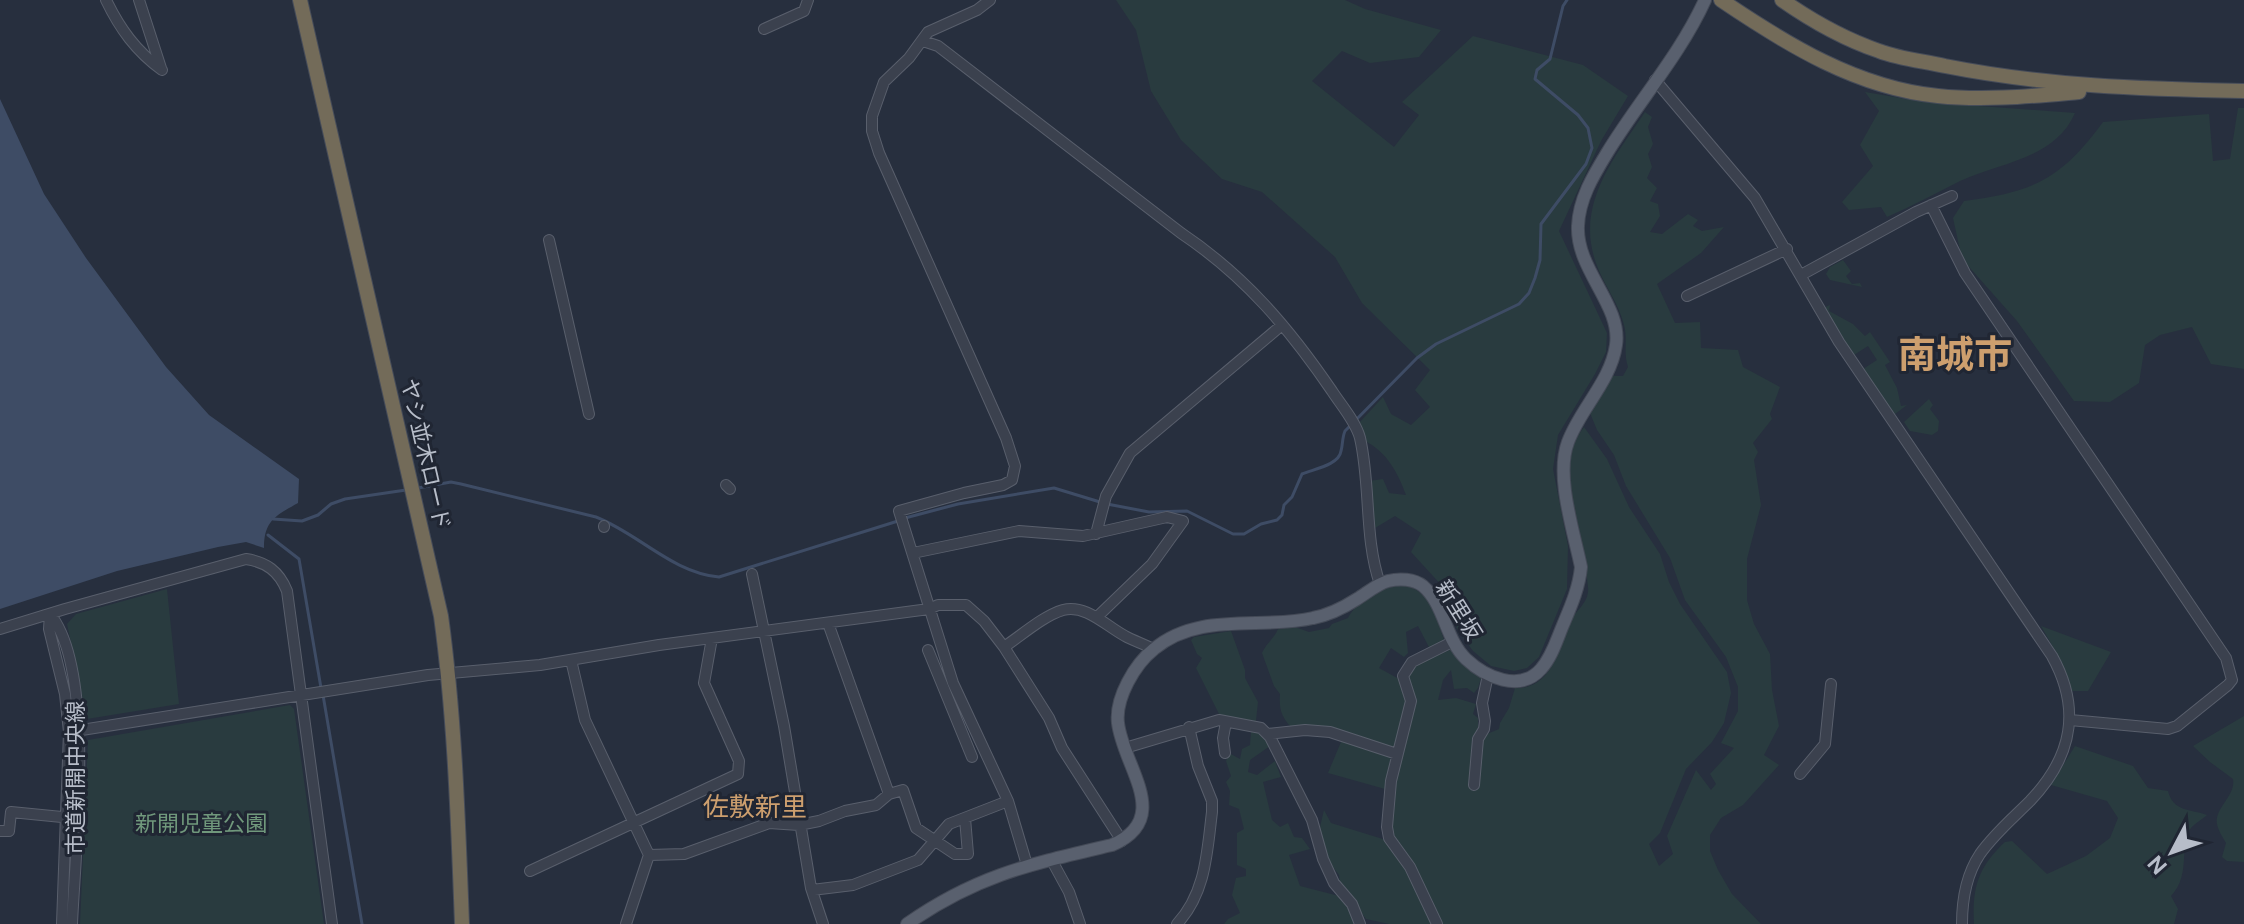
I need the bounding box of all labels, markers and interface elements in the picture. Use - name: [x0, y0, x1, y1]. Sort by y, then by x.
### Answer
- district label: 南城市: [1898, 330, 2012, 380]
- street label: ヤシ並木ロード: [394, 376, 457, 532]
- street label: 新里坂: [1429, 575, 1488, 646]
- street label: 市道新開中央線: [61, 701, 90, 855]
- district label: 佐敷新里: [703, 790, 807, 824]
- park label: 新開児童公園: [135, 809, 267, 838]
- north arrow: [2132, 812, 2212, 892]
- text: N: [2141, 849, 2173, 880]

